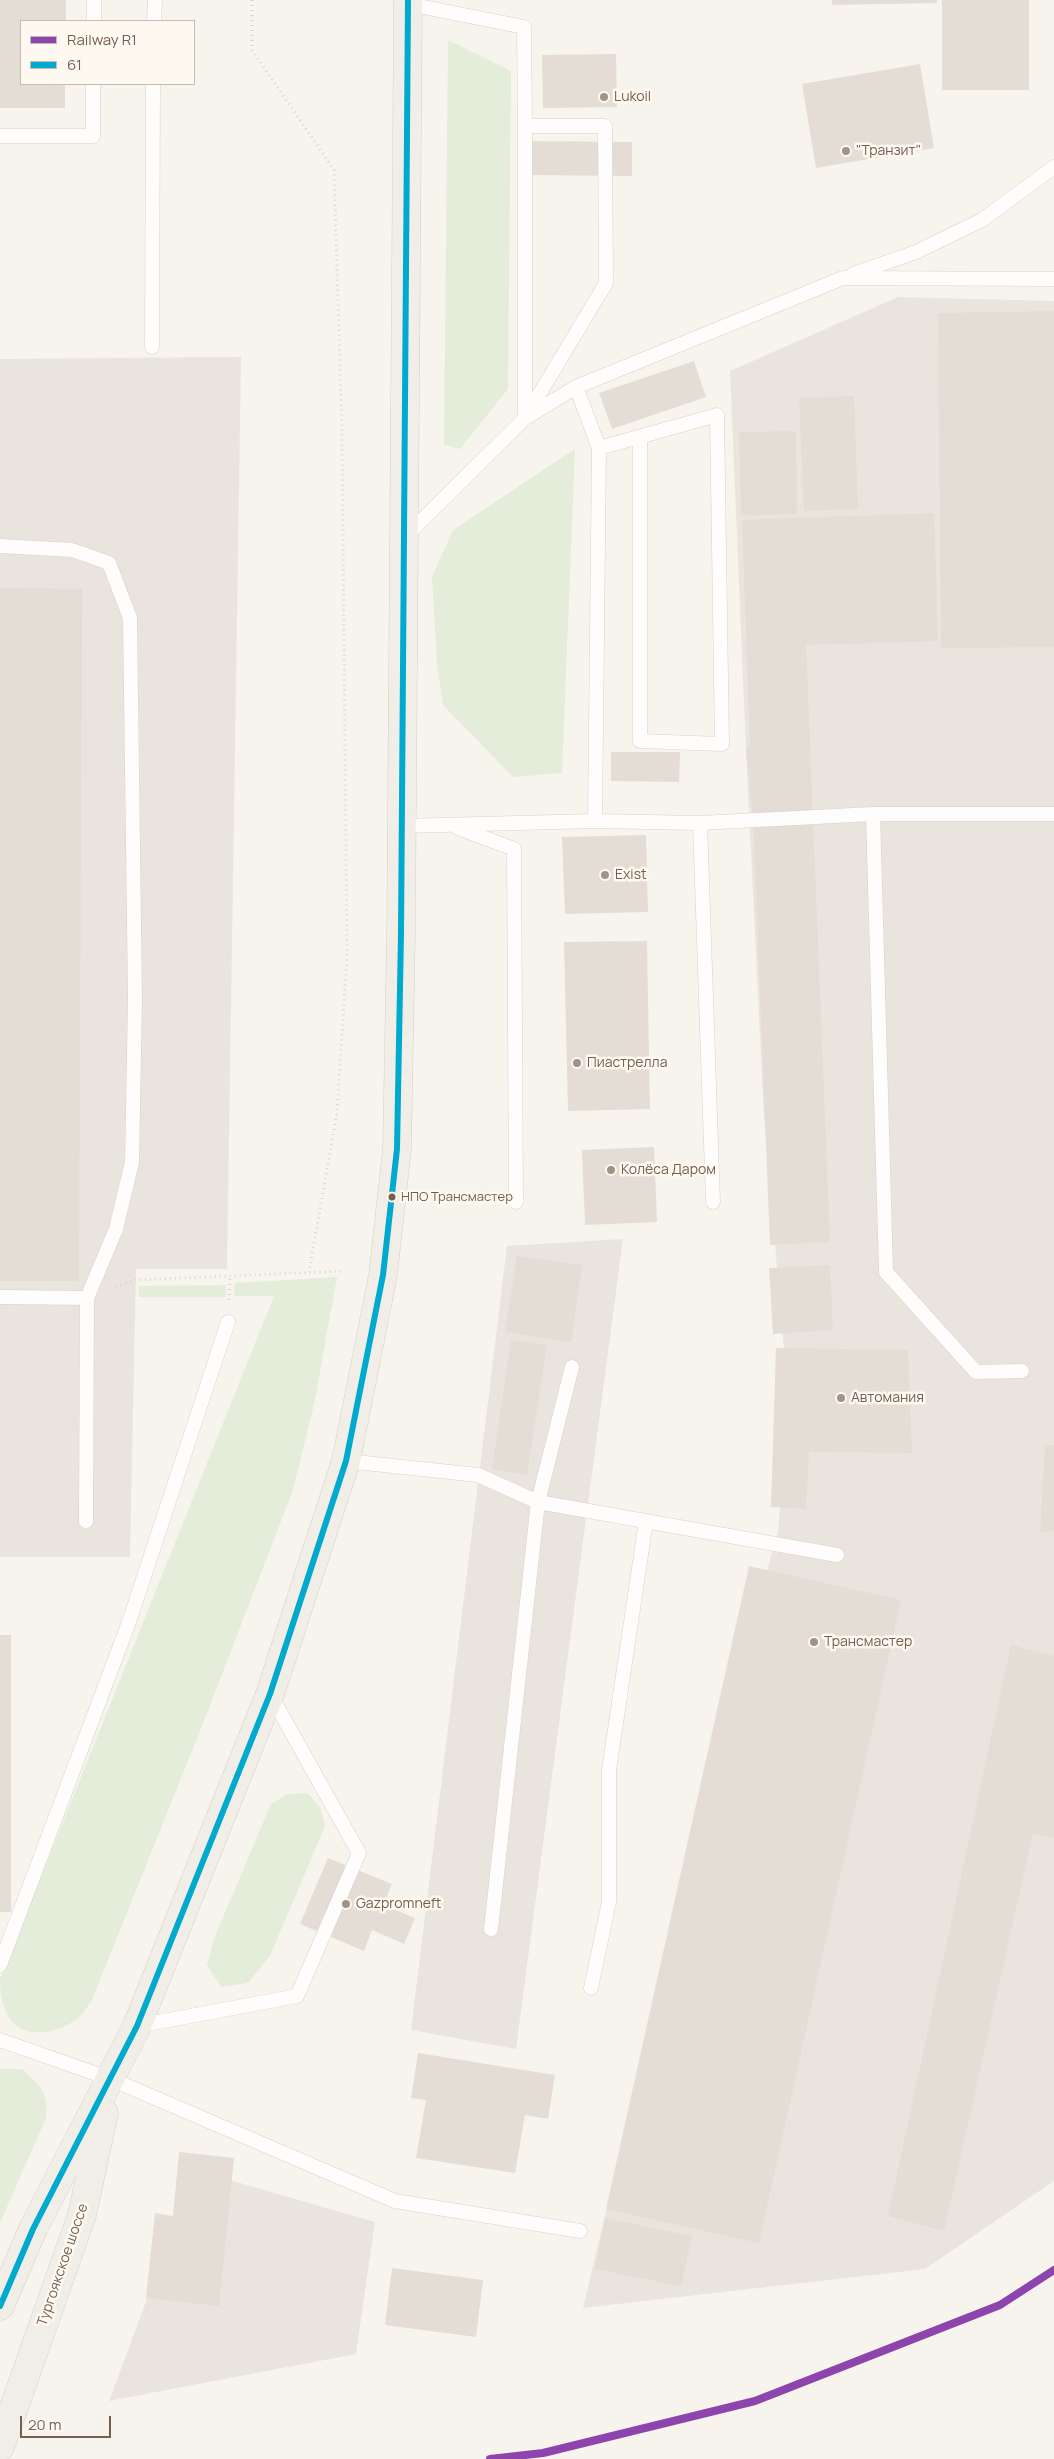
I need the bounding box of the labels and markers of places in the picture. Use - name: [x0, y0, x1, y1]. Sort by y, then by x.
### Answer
- place label: Lukoil: [614, 89, 651, 105]
- marker: Lukoil: [598, 91, 610, 103]
- place label: "Транзит": [856, 143, 921, 159]
- marker: "Транзит": [840, 145, 852, 157]
- place label: Exist: [615, 867, 647, 883]
- marker: Exist: [599, 869, 611, 881]
- place label: Пиастрелла: [587, 1055, 667, 1071]
- marker: Пиастрелла: [571, 1057, 583, 1069]
- place label: Колёса Даром: [621, 1162, 716, 1178]
- marker: Колёса Даром: [605, 1164, 617, 1176]
- place label: НПО Трансмастер: [401, 1189, 513, 1205]
- marker: НПО Трансмастер: [387, 1192, 397, 1202]
- place label: Автомания: [851, 1390, 924, 1406]
- marker: Автомания: [835, 1392, 847, 1404]
- place label: Трансмастер: [824, 1634, 912, 1650]
- marker: Трансмастер: [808, 1636, 820, 1648]
- place label: Gazpromneft: [356, 1896, 441, 1912]
- marker: Gazpromneft: [340, 1898, 352, 1910]

